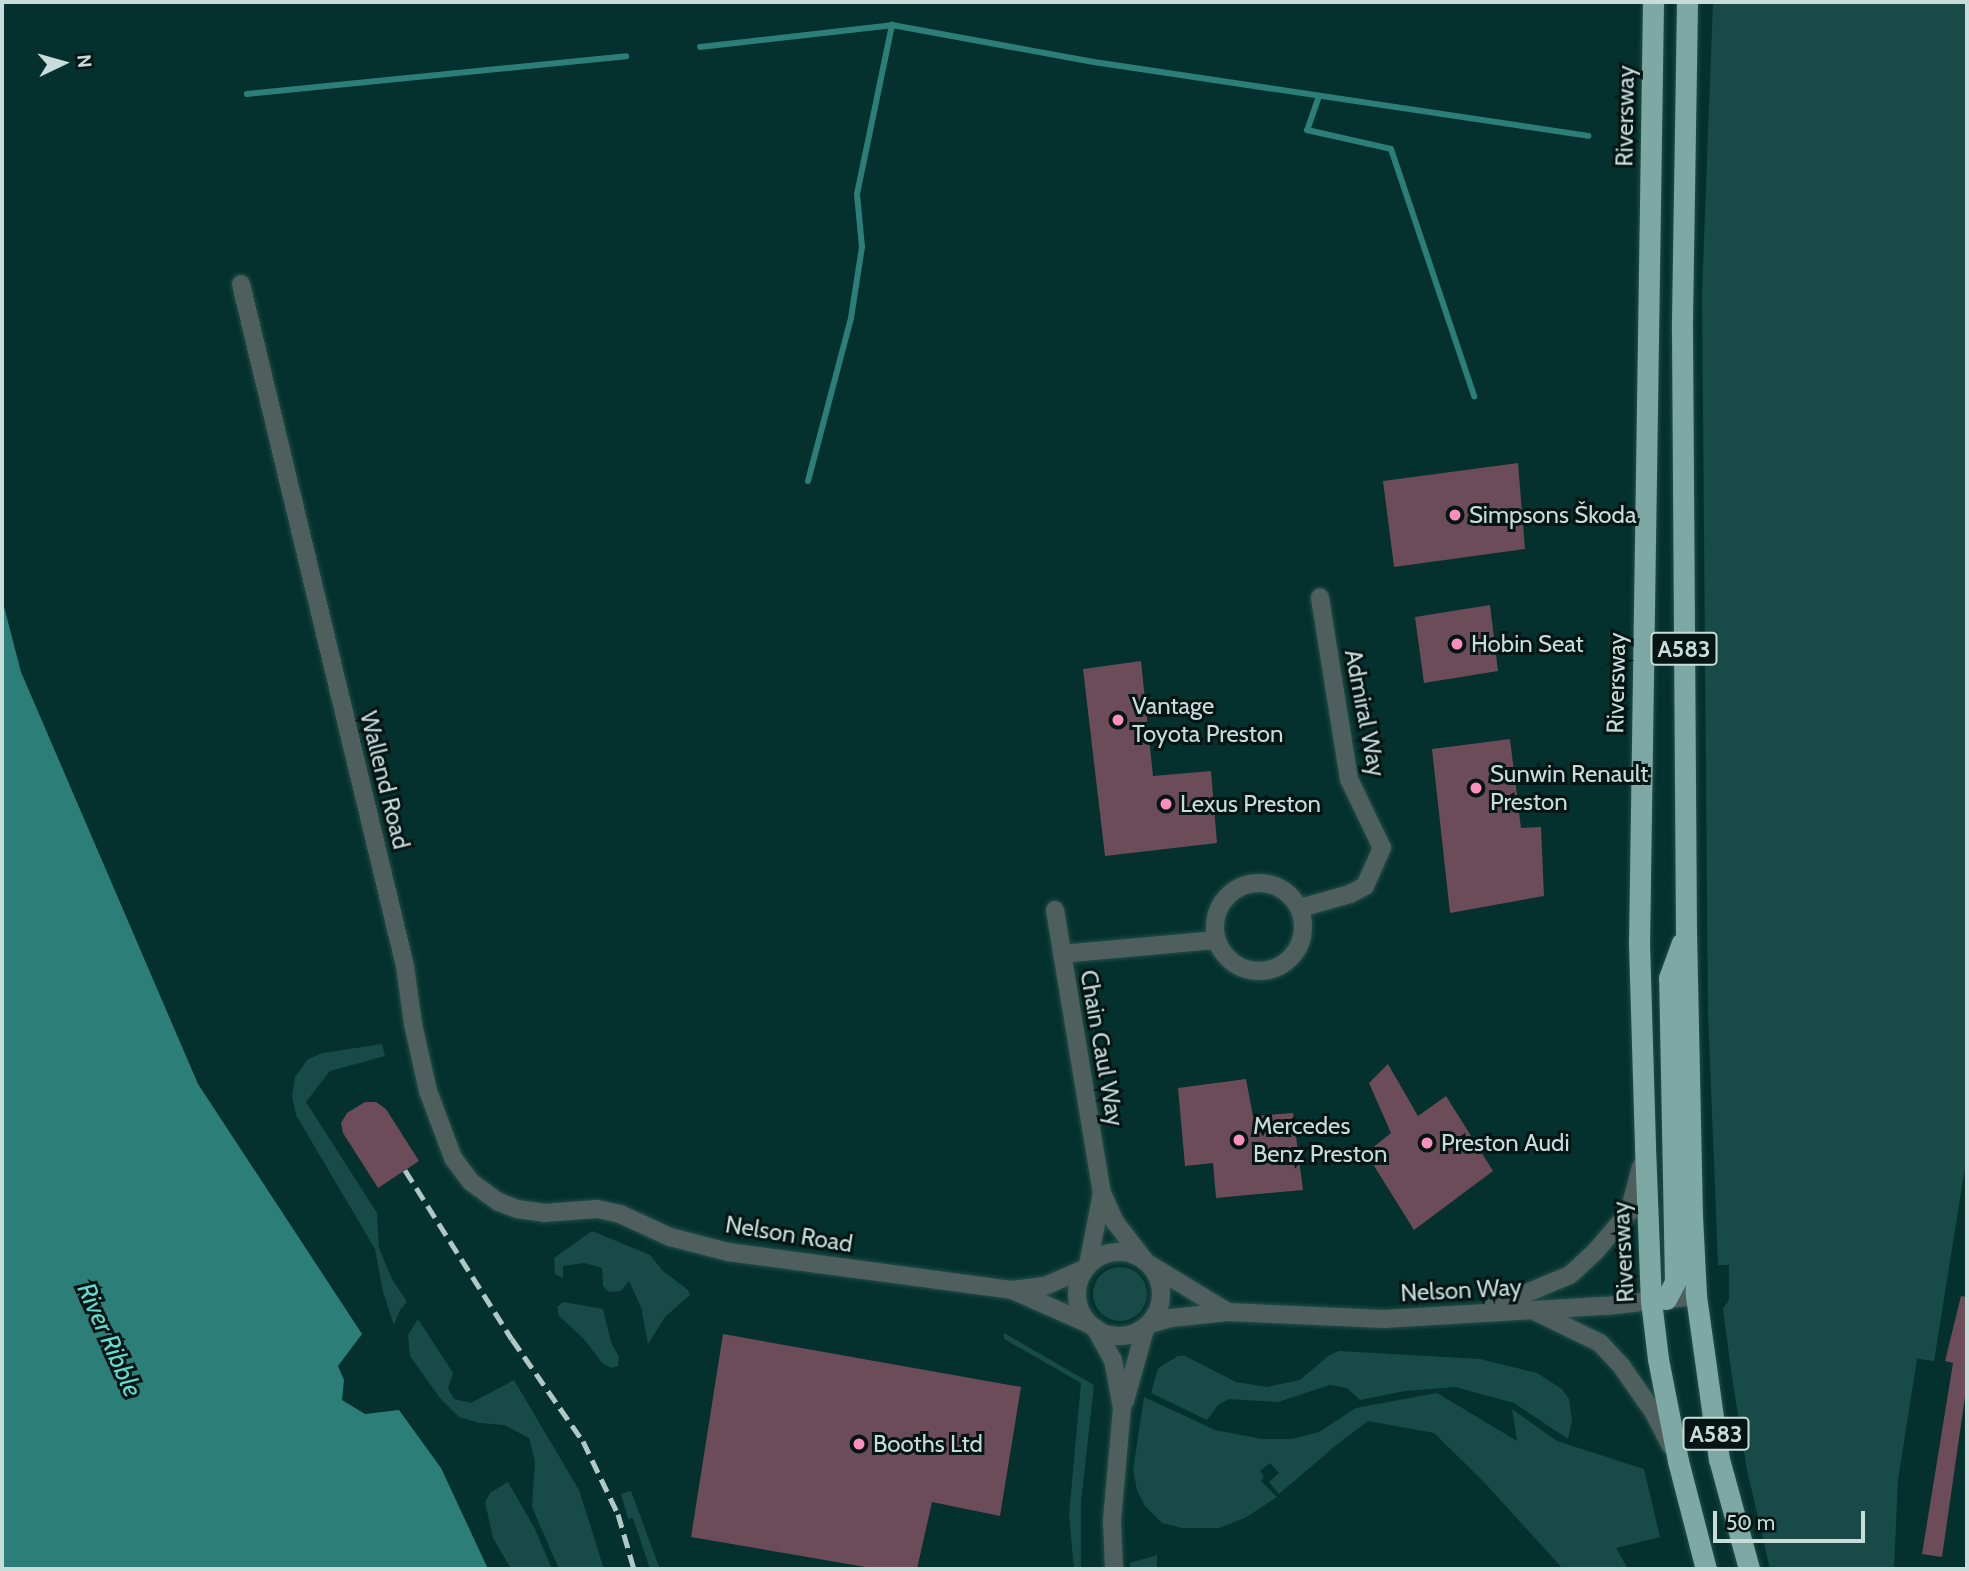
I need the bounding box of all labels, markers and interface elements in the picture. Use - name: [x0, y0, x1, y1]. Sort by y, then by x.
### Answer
- north arrow: [28, 28, 98, 98]
- text: N: [72, 53, 96, 69]
- street label: Riversway: [1610, 65, 1640, 167]
- place label: Simpsons Škoda: [1469, 501, 1636, 529]
- marker: Simpsons Škoda: [1447, 507, 1463, 523]
- road number: A583: [1649, 629, 1719, 668]
- place label: Hobin Seat: [1471, 630, 1584, 658]
- street label: Riversway: [1601, 632, 1631, 734]
- marker: Hobin Seat: [1449, 636, 1465, 652]
- street label: Admiral Way: [1339, 647, 1391, 779]
- place label: Vantage Toyota Preston: [1132, 692, 1283, 748]
- street label: Wallend Road: [354, 708, 416, 852]
- marker: Vantage Toyota Preston: [1110, 712, 1126, 728]
- place label: Sunwin Renault Preston: [1490, 760, 1648, 816]
- marker: Sunwin Renault Preston: [1468, 780, 1484, 796]
- place label: Lexus Preston: [1180, 790, 1321, 818]
- marker: Lexus Preston: [1158, 796, 1174, 812]
- street label: Chain Caul Way: [1074, 968, 1130, 1128]
- place label: Mercedes Benz Preston: [1253, 1112, 1387, 1168]
- place label: Preston Audi: [1441, 1129, 1570, 1157]
- marker: Mercedes Benz Preston: [1231, 1132, 1247, 1148]
- marker: Preston Audi: [1419, 1135, 1435, 1151]
- street label: Riversway: [1606, 1201, 1640, 1303]
- street label: Nelson Road: [723, 1210, 855, 1258]
- street label: Nelson Way: [1400, 1272, 1522, 1308]
- water label: River Ribble: [70, 1278, 148, 1402]
- road number: A583: [1681, 1414, 1751, 1454]
- place label: Booths Ltd: [873, 1430, 983, 1458]
- marker: Booths Ltd: [851, 1436, 867, 1452]
- scale bar: [1717, 1498, 1869, 1542]
- text: 50 m: [1726, 1510, 1775, 1535]

